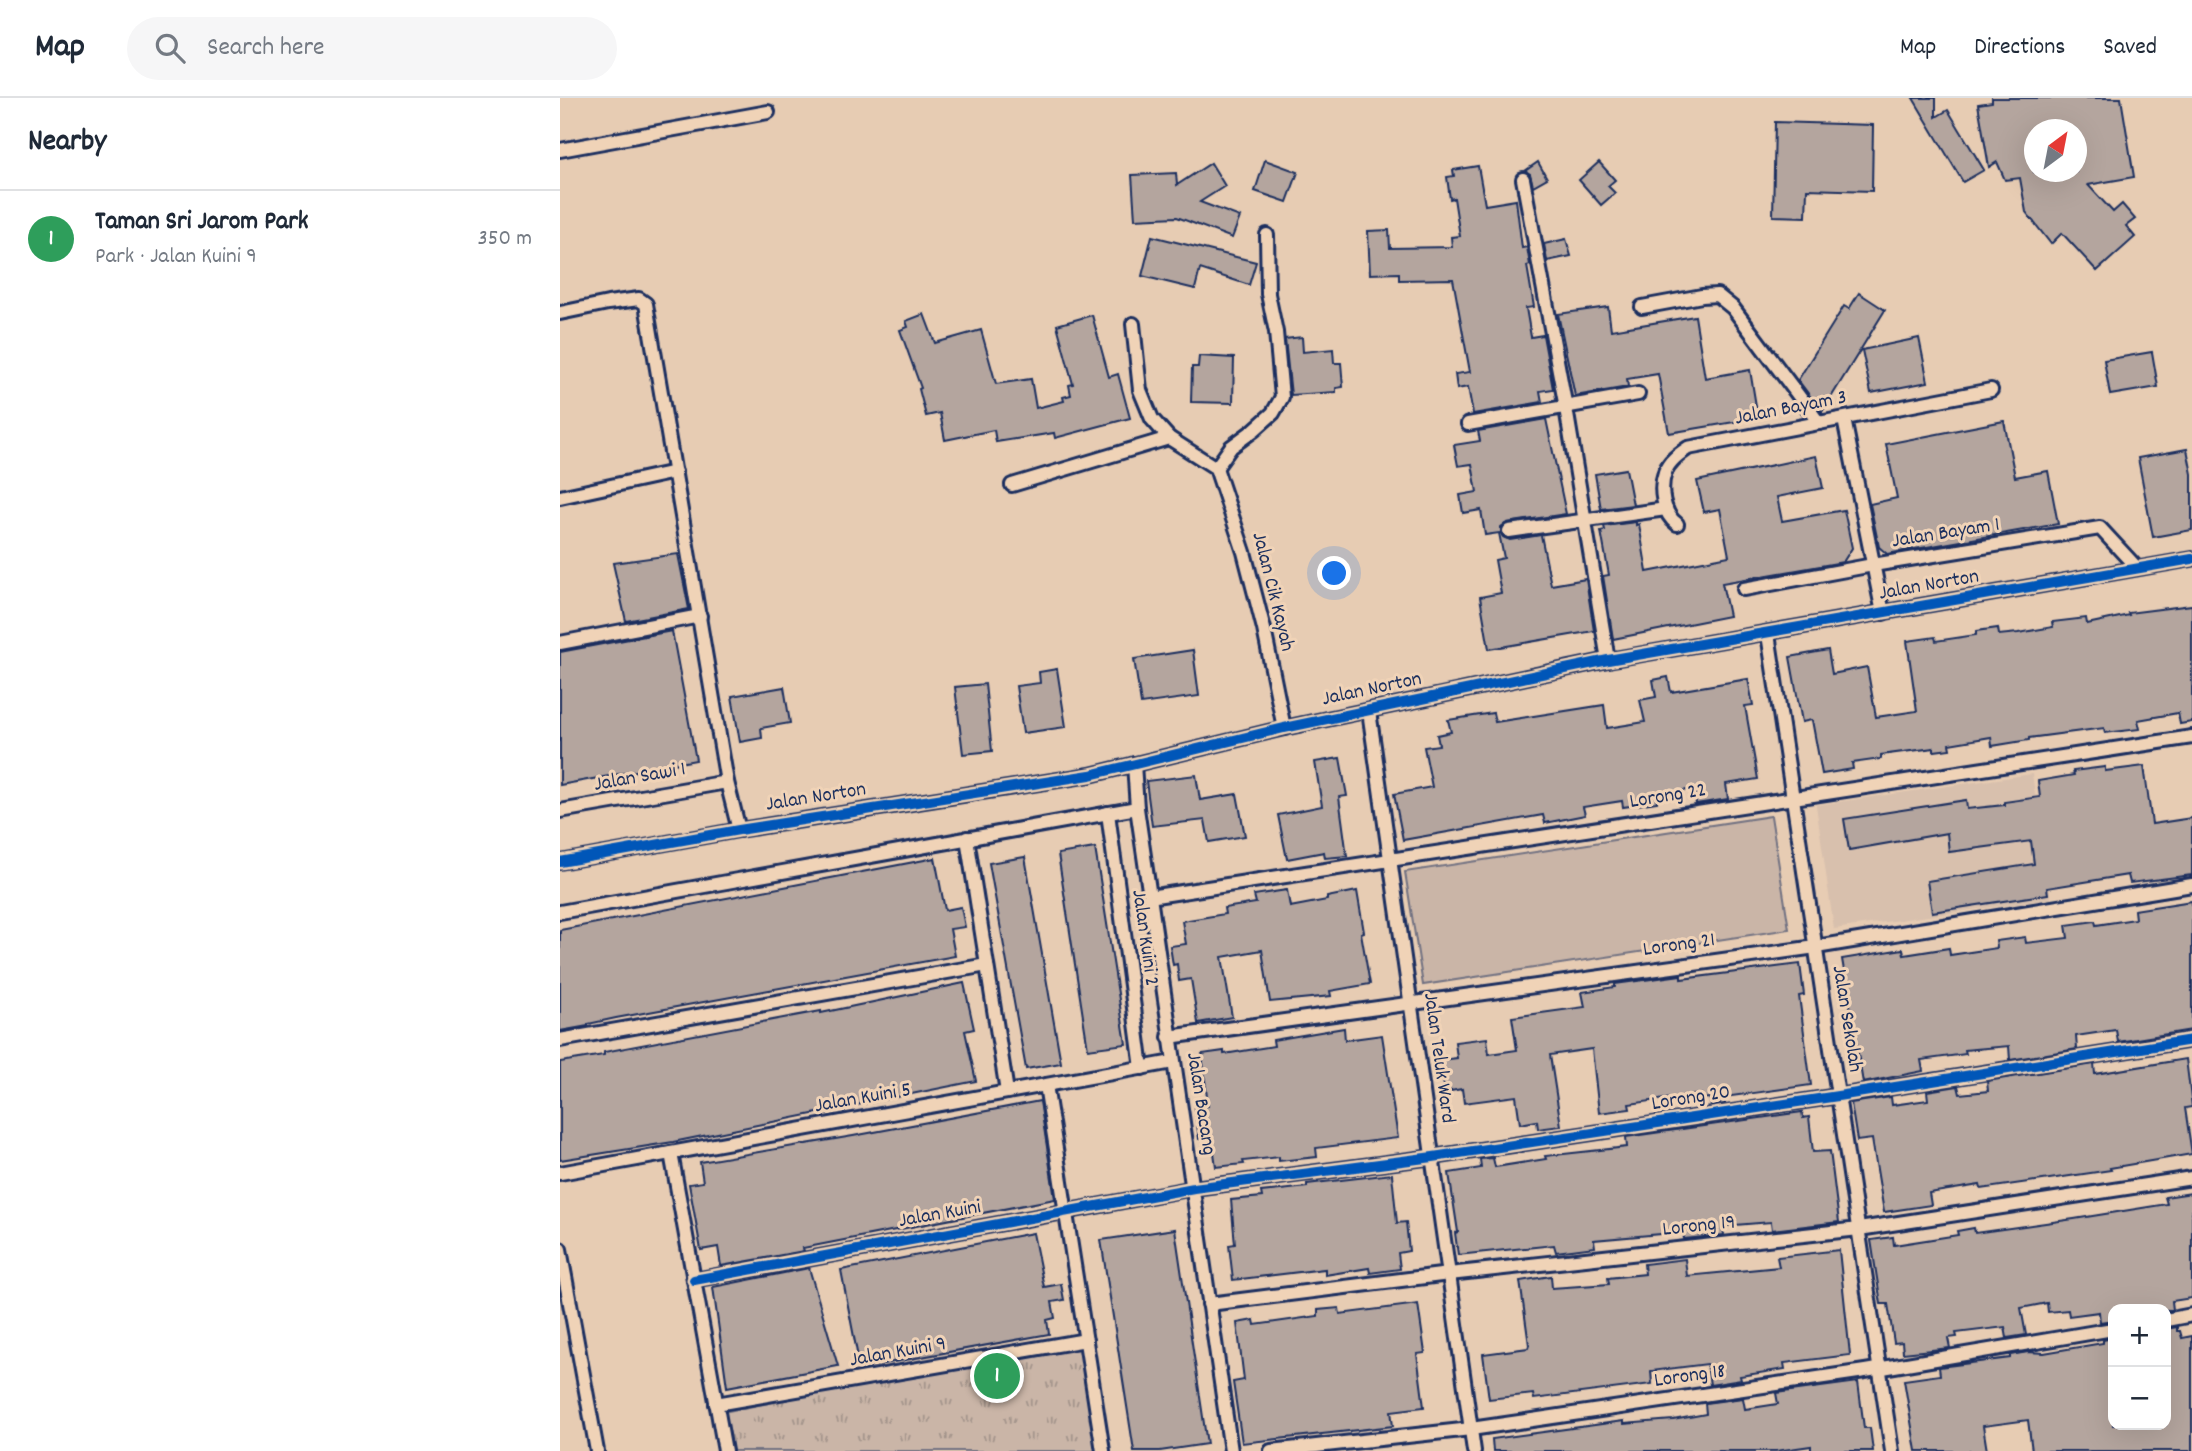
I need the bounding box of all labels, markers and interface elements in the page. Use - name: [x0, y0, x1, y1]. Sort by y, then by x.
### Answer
- search box: [127, 17, 617, 80]
- text: Map: [35, 25, 85, 72]
- icon: search: [151, 29, 189, 67]
- text: Search here: [207, 30, 325, 67]
- text: Map: [1900, 31, 1936, 65]
- text: Directions: [1974, 31, 2065, 65]
- text: Saved: [2103, 31, 2157, 65]
- north arrow: [2024, 119, 2087, 182]
- text: Nearby: [28, 122, 106, 165]
- text: Taman Sri Jarom Park: [95, 204, 308, 241]
- text: 1: [48, 223, 54, 256]
- text: 350 m: [478, 223, 532, 256]
- text: Park · Jalan Kuini 9: [95, 241, 257, 274]
- street label: Jalan Bayam 3: [1732, 383, 1850, 435]
- street label: Jalan Bayam 1: [1890, 511, 2002, 557]
- street label: Jalan Cik Kayah: [1243, 529, 1301, 655]
- your location: [1317, 556, 1351, 590]
- street label: Jalan Norton: [1877, 562, 1981, 610]
- street label: Jalan Norton: [1319, 665, 1425, 715]
- street label: Jalan Sawi 1: [592, 755, 688, 801]
- street label: Jalan Norton: [764, 775, 868, 821]
- street label: Lorong 22: [1628, 776, 1708, 818]
- street label: Jalan Kuini 2: [1122, 888, 1166, 988]
- street label: Lorong 21: [1641, 926, 1717, 966]
- street label: Jalan Sekolah: [1823, 963, 1869, 1075]
- street label: Jalan Teluk Ward: [1414, 991, 1462, 1125]
- street label: Jalan Bacang: [1177, 1050, 1223, 1158]
- street label: Jalan Kuini 5: [812, 1076, 914, 1122]
- street label: Lorong 20: [1649, 1078, 1733, 1120]
- street label: Jalan Kuini: [897, 1193, 984, 1237]
- street label: Lorong 19: [1661, 1208, 1737, 1246]
- map controls: [2108, 1304, 2171, 1430]
- button: +: [2108, 1304, 2171, 1367]
- street label: Jalan Kuini 9: [847, 1330, 949, 1376]
- pin: 1: [974, 1350, 1020, 1402]
- street label: Lorong 18: [1652, 1357, 1728, 1397]
- button: −: [2108, 1367, 2171, 1430]

